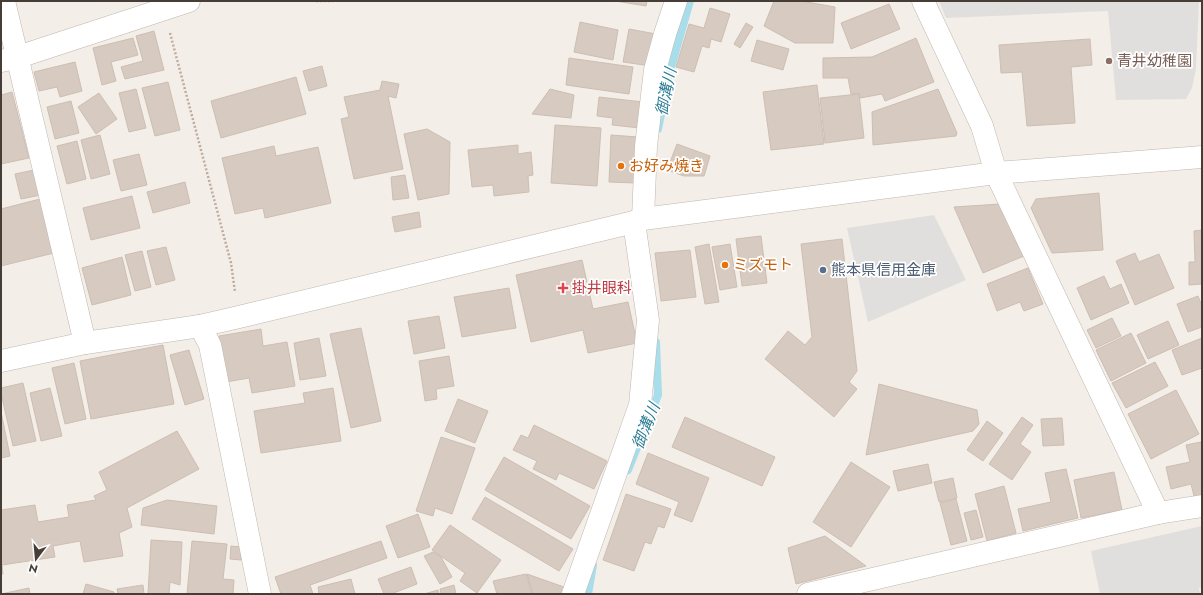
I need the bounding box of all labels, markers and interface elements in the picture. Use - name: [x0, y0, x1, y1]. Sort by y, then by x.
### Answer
- place label: 青井幼稚園: [1117, 50, 1192, 72]
- marker: 青井幼稚園: [1104, 56, 1114, 66]
- water label: 御溝川: [650, 64, 683, 118]
- place label: お好み焼き: [629, 155, 704, 177]
- marker: お好み焼き: [616, 161, 626, 171]
- place label: ミズモト: [733, 254, 793, 276]
- place label: 熊本県信用金庫: [831, 259, 936, 281]
- marker: ミズモト: [720, 260, 730, 270]
- marker: 熊本県信用金庫: [818, 265, 828, 275]
- place label: 掛井眼科: [572, 277, 632, 299]
- marker: 掛井眼科: [557, 282, 569, 294]
- water label: 御溝川: [626, 398, 666, 453]
- north arrow: [16, 539, 56, 579]
- text: N: [27, 560, 40, 578]

